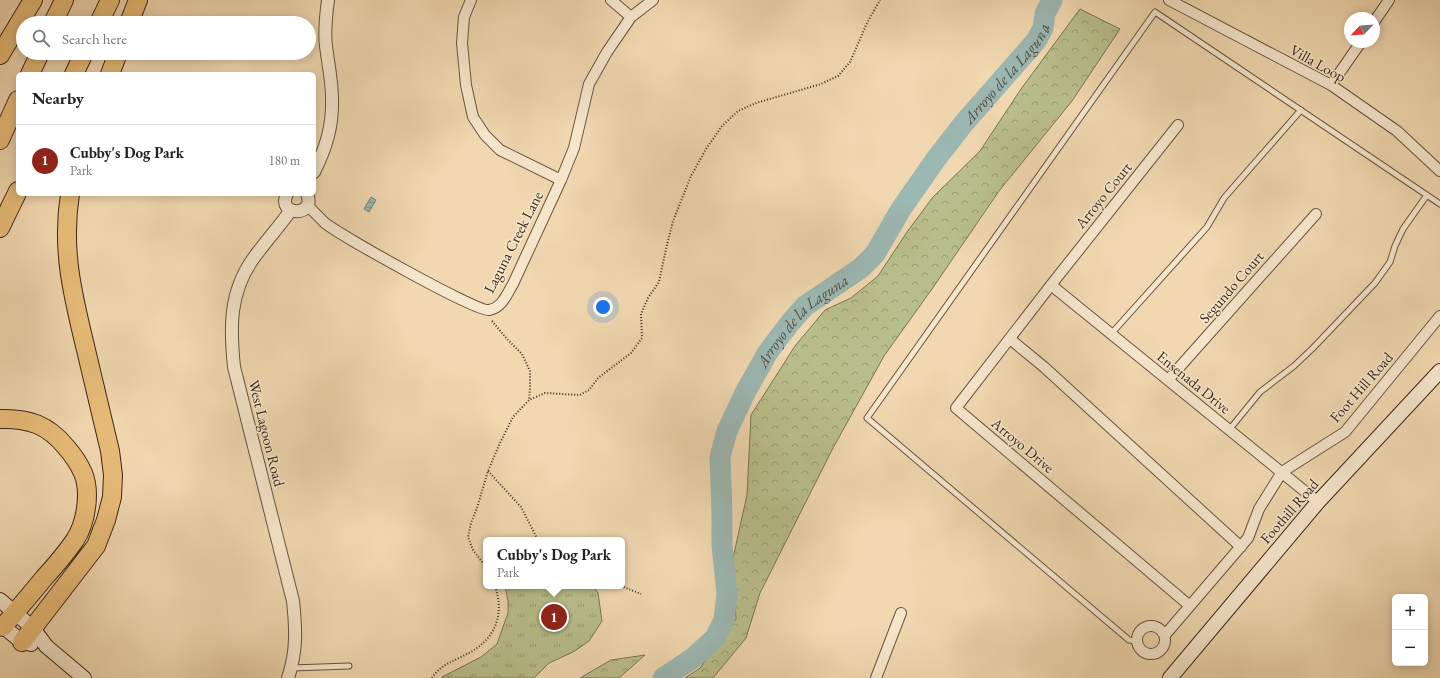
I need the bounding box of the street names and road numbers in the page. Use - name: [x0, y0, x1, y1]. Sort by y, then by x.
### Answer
- street label: Villa Loop: [1287, 40, 1349, 86]
- street label: Arroyo Court: [1070, 158, 1136, 233]
- street label: Laguna Creek Lane: [479, 188, 547, 296]
- street label: Segundo Court: [1195, 247, 1268, 327]
- street label: Ensenada Drive: [1153, 346, 1235, 418]
- street label: Foot Hill Road: [1325, 348, 1397, 426]
- street label: West Lagoon Road: [245, 378, 290, 489]
- street label: Arroyo Drive: [987, 413, 1058, 477]
- street label: Foothill Road: [1256, 474, 1323, 547]

